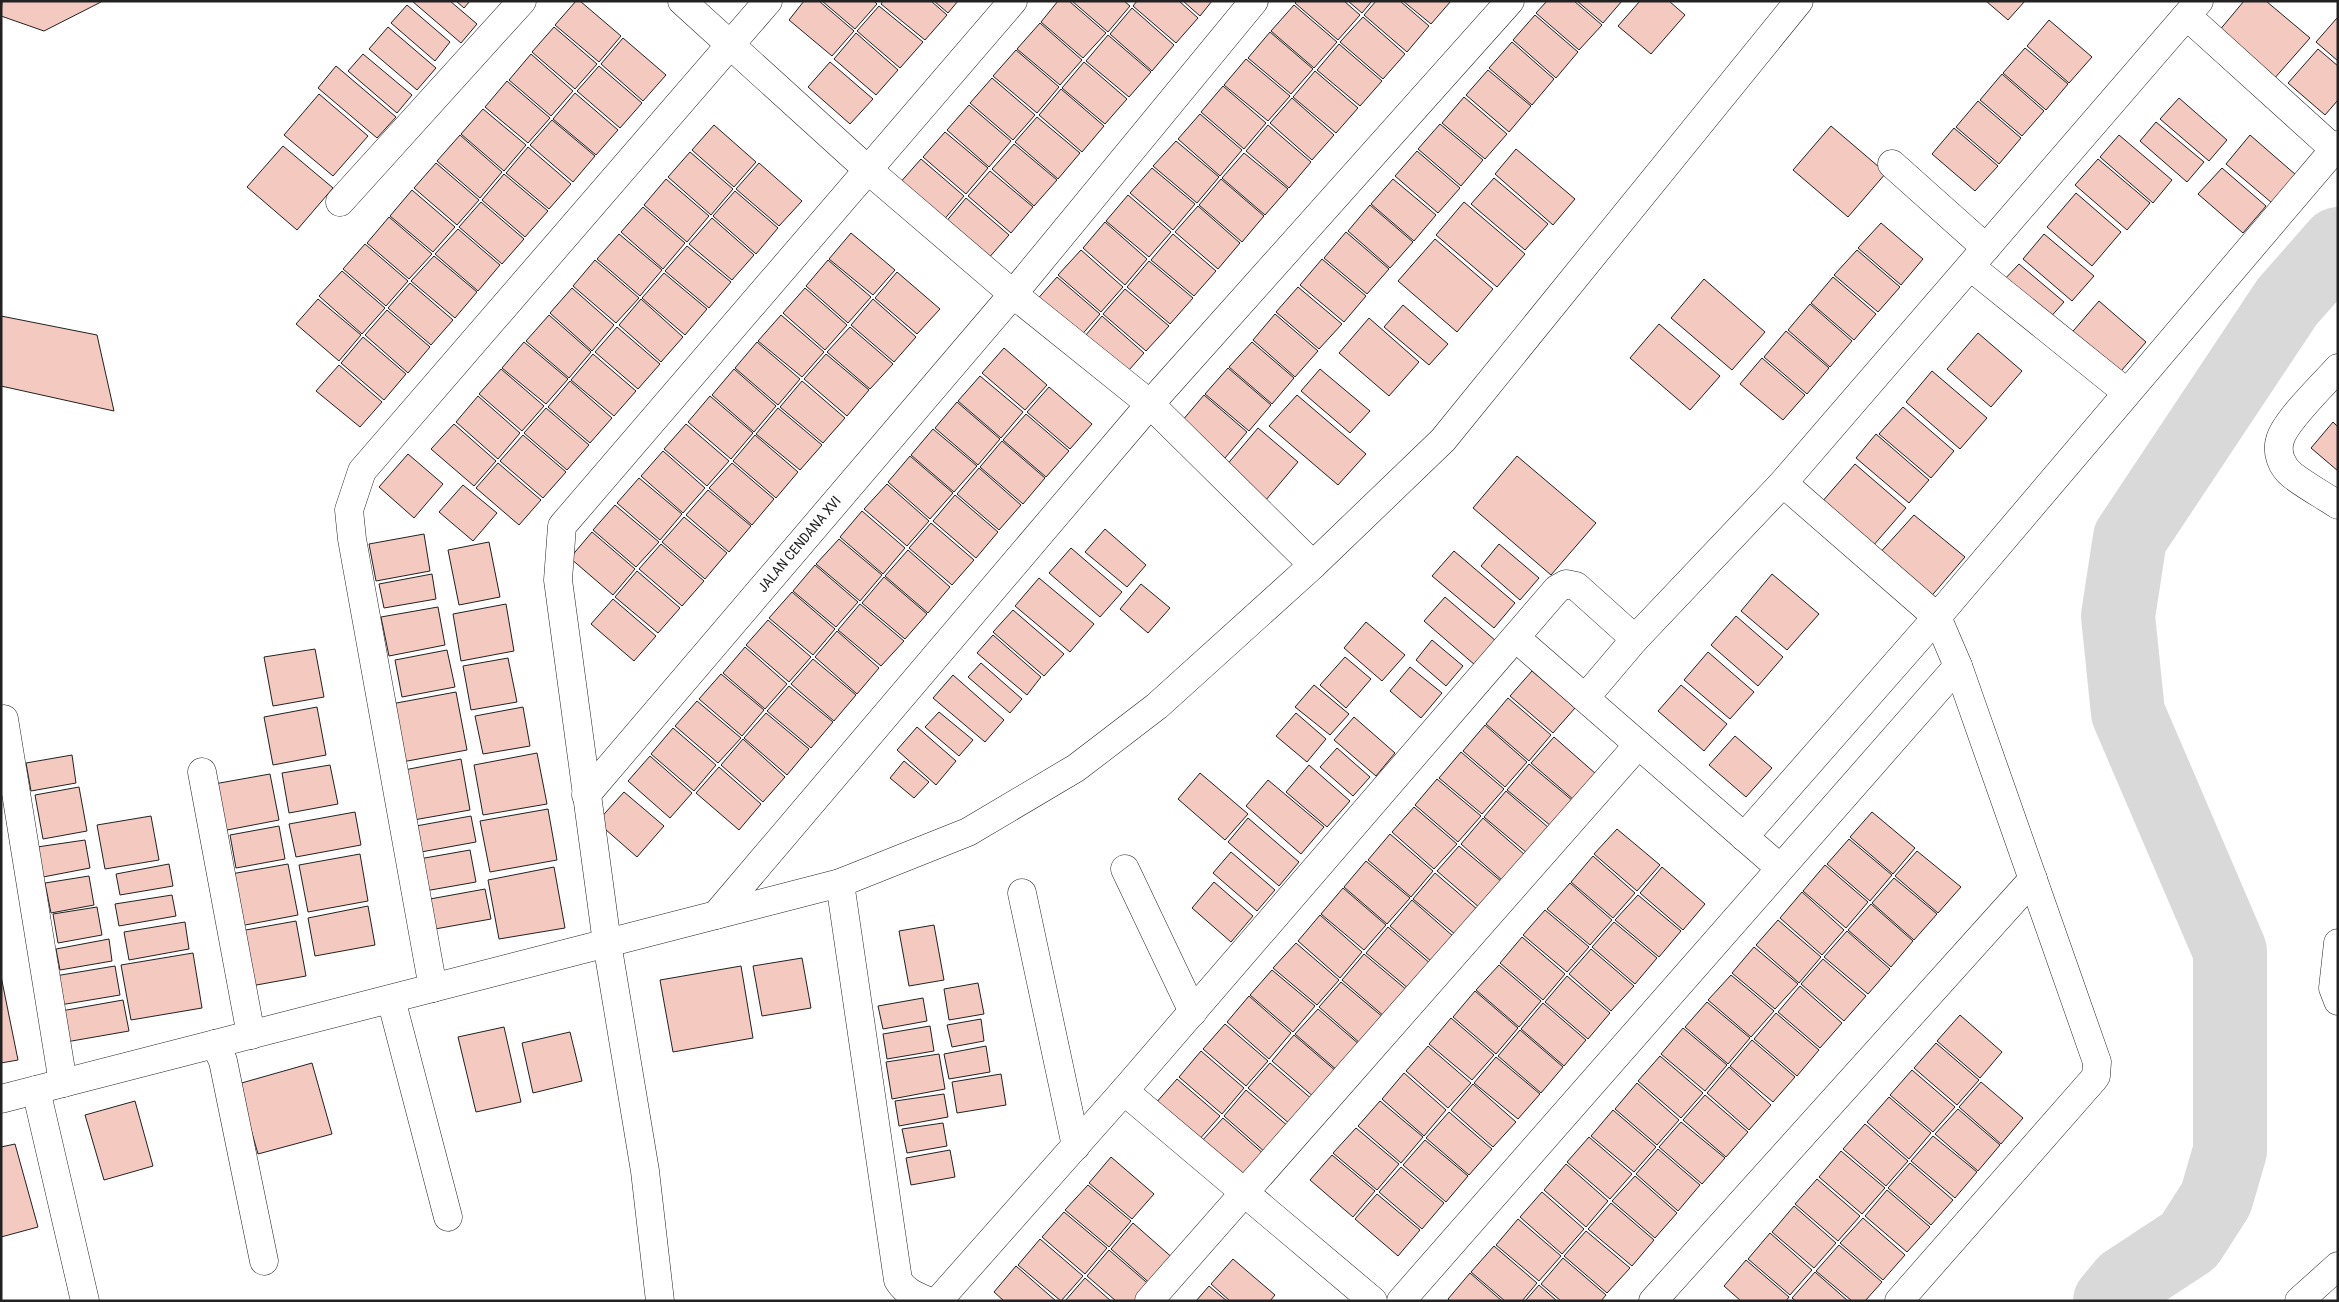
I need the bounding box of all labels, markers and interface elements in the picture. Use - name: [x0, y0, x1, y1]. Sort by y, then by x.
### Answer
- street label: JALAN CENDANA XVI: [754, 493, 844, 595]

